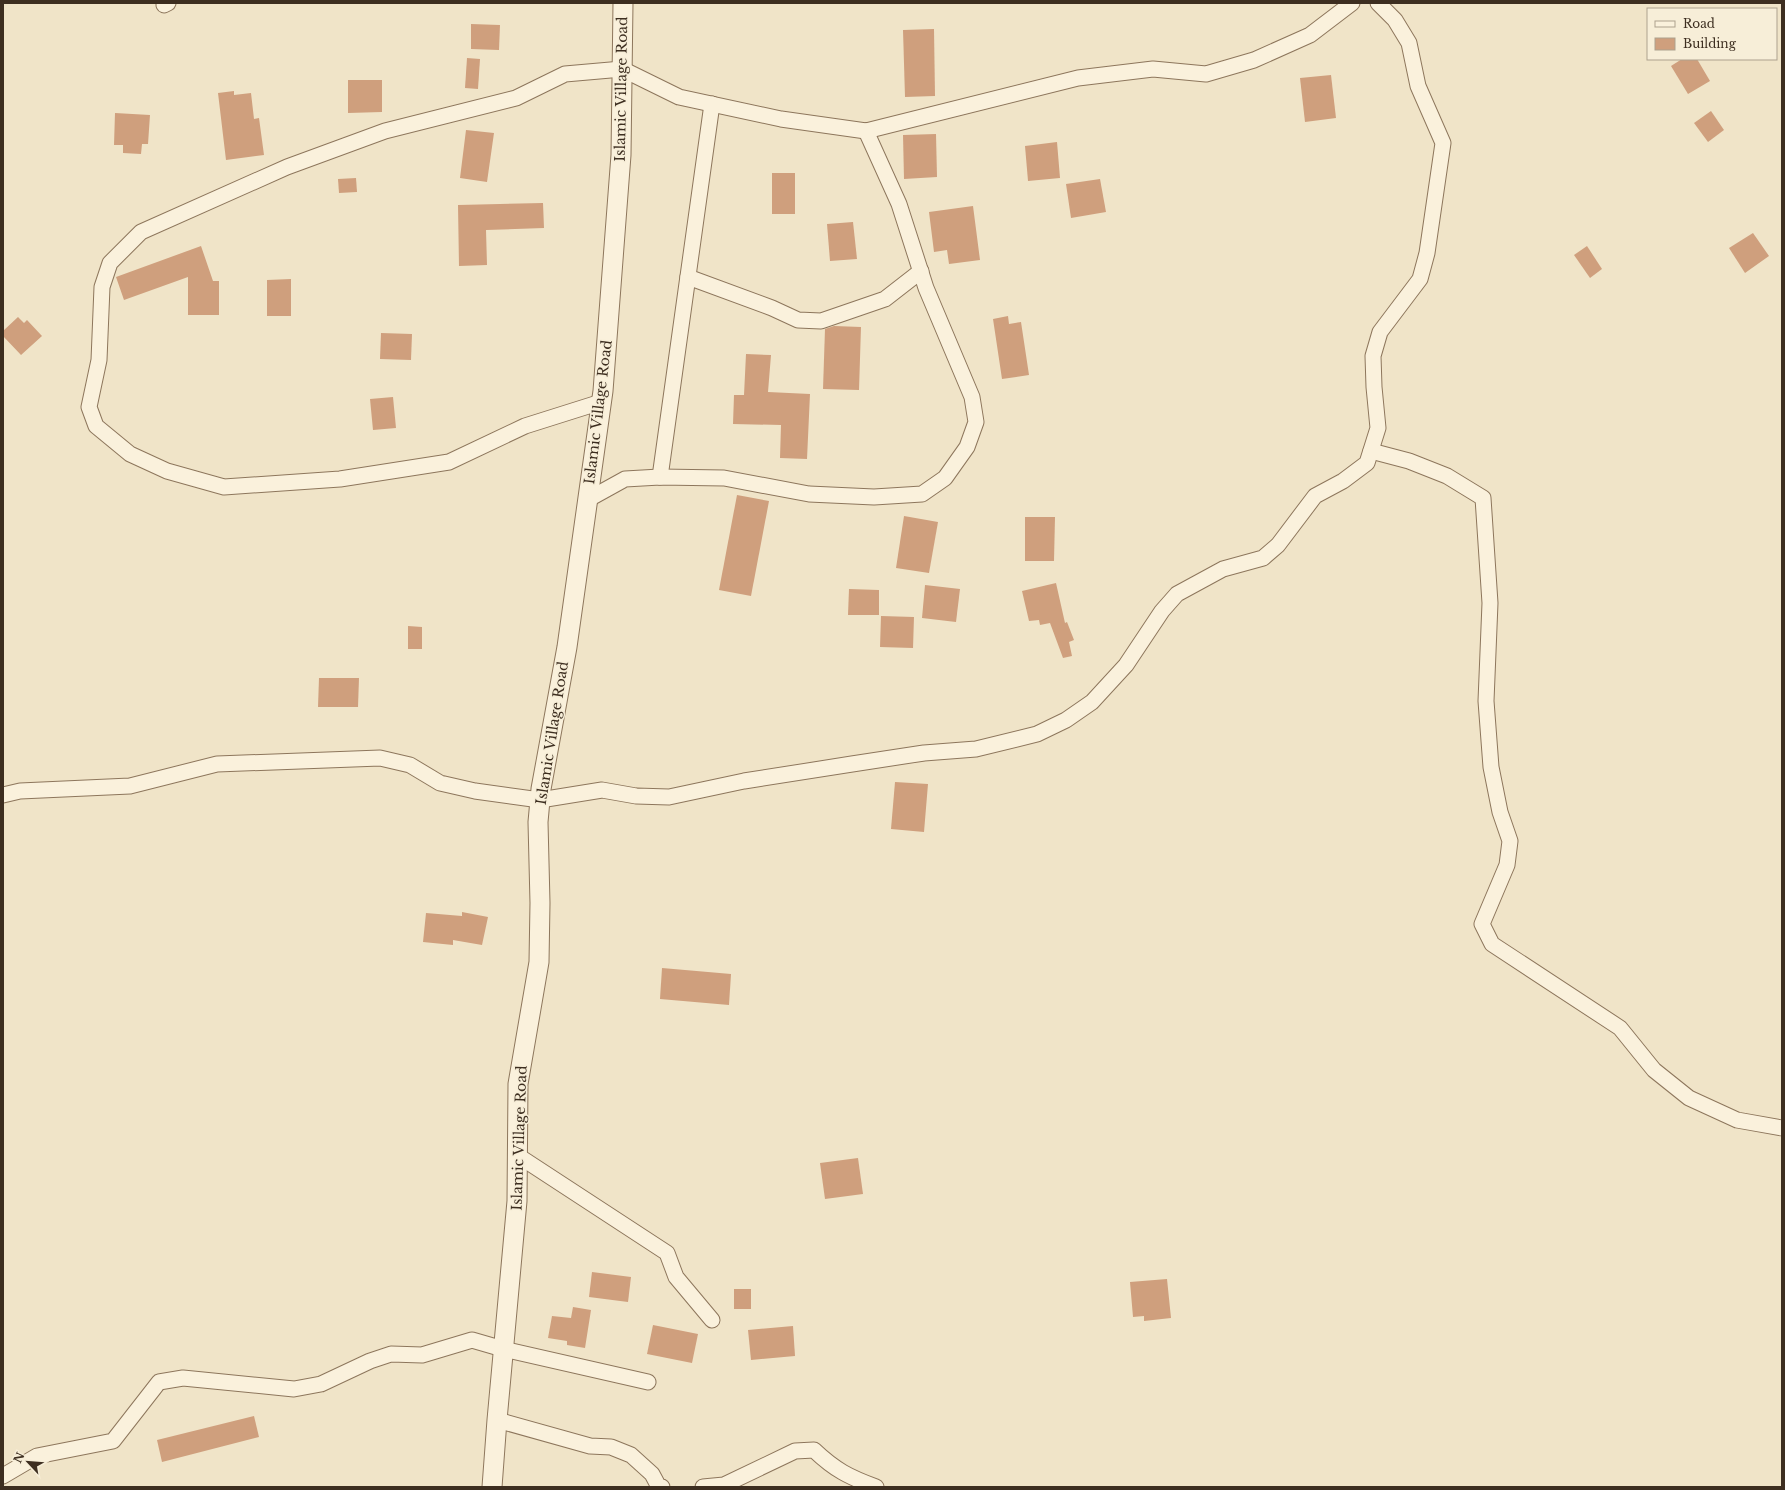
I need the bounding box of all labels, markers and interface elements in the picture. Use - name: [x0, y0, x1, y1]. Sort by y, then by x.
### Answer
- legend: [1647, 8, 1777, 60]
- street label: Islamic Village Road: [611, 16, 631, 162]
- text: Road: [1683, 16, 1715, 31]
- text: Building: [1683, 36, 1737, 51]
- street label: Islamic Village Road: [580, 338, 616, 485]
- street label: Islamic Village Road: [532, 659, 572, 806]
- street label: Islamic Village Road: [507, 1065, 531, 1211]
- north arrow: [8, 1442, 48, 1482]
- text: N: [10, 1449, 28, 1465]

